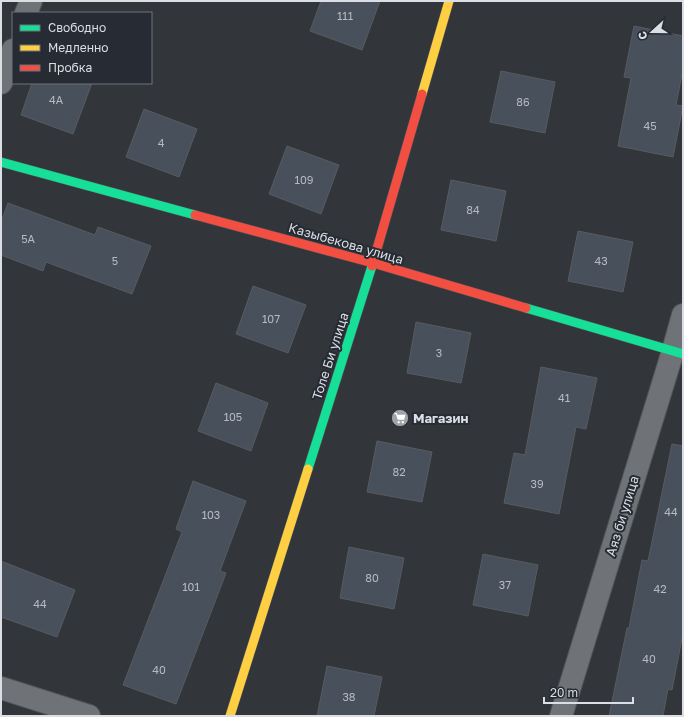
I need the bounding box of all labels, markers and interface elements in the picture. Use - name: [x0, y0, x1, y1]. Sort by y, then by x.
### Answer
- house number: 111: [337, 9, 353, 22]
- legend: [12, 12, 152, 84]
- north arrow: [632, 12, 672, 52]
- text: Свободно: [48, 20, 106, 35]
- text: С: [635, 30, 650, 42]
- text: Медленно: [48, 40, 108, 55]
- text: Пробка: [48, 60, 92, 75]
- house number: 4А: [49, 93, 64, 106]
- house number: 86: [516, 95, 530, 108]
- house number: 45: [643, 119, 657, 132]
- house number: 4: [158, 136, 165, 149]
- house number: 109: [295, 173, 313, 186]
- house number: 84: [466, 203, 480, 216]
- street label: Казыбекова улица: [287, 219, 405, 267]
- house number: 5А: [21, 232, 36, 245]
- house number: 5: [112, 254, 118, 267]
- house number: 43: [594, 254, 608, 267]
- street label: Толе Би улица: [308, 310, 352, 402]
- house number: 107: [262, 312, 280, 325]
- house number: 3: [436, 346, 442, 359]
- house number: 41: [558, 391, 570, 404]
- supermarket icon: Магазин: [390, 408, 410, 428]
- house number: 105: [224, 410, 242, 423]
- place label: Магазин: [413, 410, 468, 426]
- house number: 82: [392, 465, 406, 478]
- street label: Аяз би улица: [602, 474, 642, 558]
- house number: 39: [530, 477, 544, 490]
- house number: 44: [664, 505, 678, 518]
- house number: 103: [202, 508, 220, 521]
- house number: 80: [365, 571, 379, 584]
- house number: 37: [499, 578, 511, 591]
- house number: 101: [182, 580, 200, 593]
- house number: 42: [653, 582, 667, 595]
- house number: 44: [33, 597, 47, 610]
- house number: 40: [642, 652, 656, 665]
- house number: 40: [152, 663, 166, 676]
- scale bar: [544, 679, 633, 705]
- text: 20 m: [550, 685, 578, 700]
- house number: 38: [342, 690, 356, 703]

